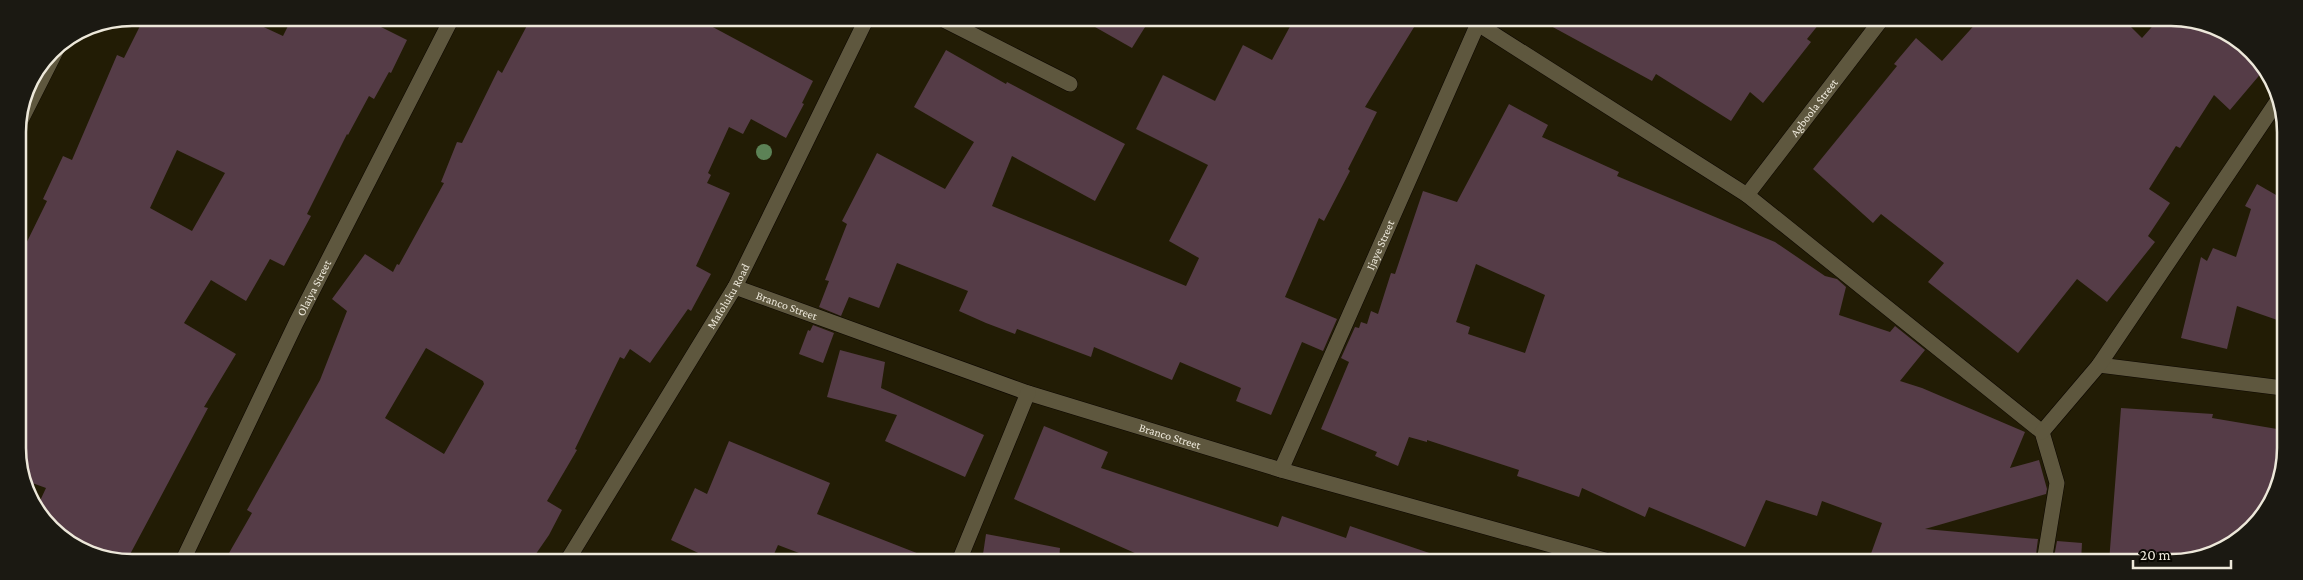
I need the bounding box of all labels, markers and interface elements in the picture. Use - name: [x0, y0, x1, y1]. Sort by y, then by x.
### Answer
- street label: Agboola Street: [1787, 75, 1841, 140]
- street label: Ijaye Street: [1363, 217, 1398, 272]
- street label: Olaiya Street: [294, 256, 335, 318]
- street label: Mafoluku Road: [704, 261, 753, 332]
- street label: Branco Street: [754, 288, 820, 324]
- street label: Branco Street: [1137, 420, 1204, 453]
- scale bar: [2133, 538, 2230, 570]
- text: 20 m: [2140, 547, 2171, 563]

